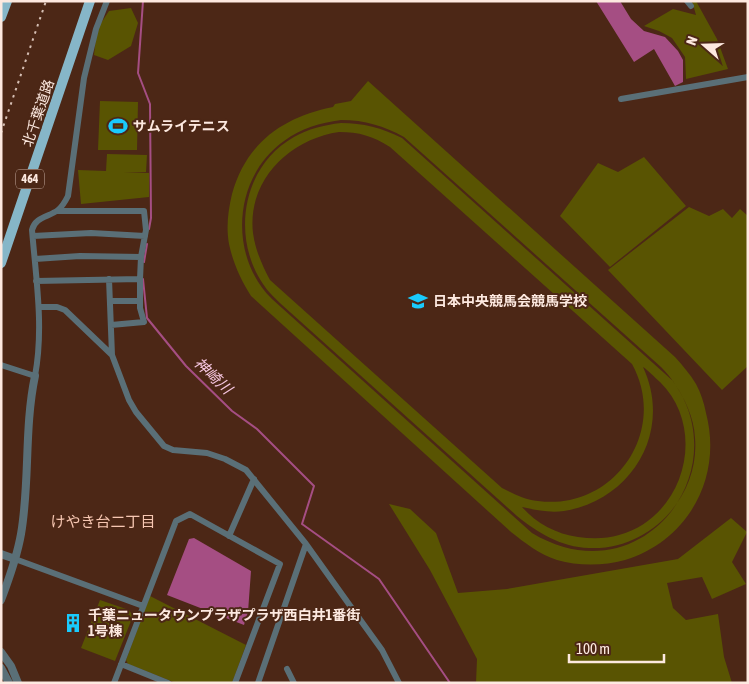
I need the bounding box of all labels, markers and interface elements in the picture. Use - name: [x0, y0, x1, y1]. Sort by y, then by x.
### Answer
- north arrow: [679, 20, 729, 70]
- text: N: [683, 34, 701, 47]
- street label: 北千葉道路: [19, 77, 57, 149]
- sports icon: サムライテニス: [107, 115, 129, 137]
- place label: サムライテニス: [133, 118, 230, 134]
- road number: 464: [16, 170, 44, 188]
- school or university icon: 日本中央競馬会競馬学校: [407, 290, 429, 312]
- place label: 日本中央競馬会競馬学校: [433, 293, 587, 309]
- water label: 神崎川: [191, 354, 237, 399]
- district label: けやき台二丁目: [50, 513, 156, 530]
- place label: 千葉ニュータウンプラザプラザ西白井1番街 1号棟: [88, 607, 360, 639]
- building icon: 千葉ニュータウンプラザプラザ西白井1番街 1号棟: [62, 612, 84, 634]
- scale bar: [569, 632, 664, 664]
- text: 100 m: [576, 640, 610, 657]

